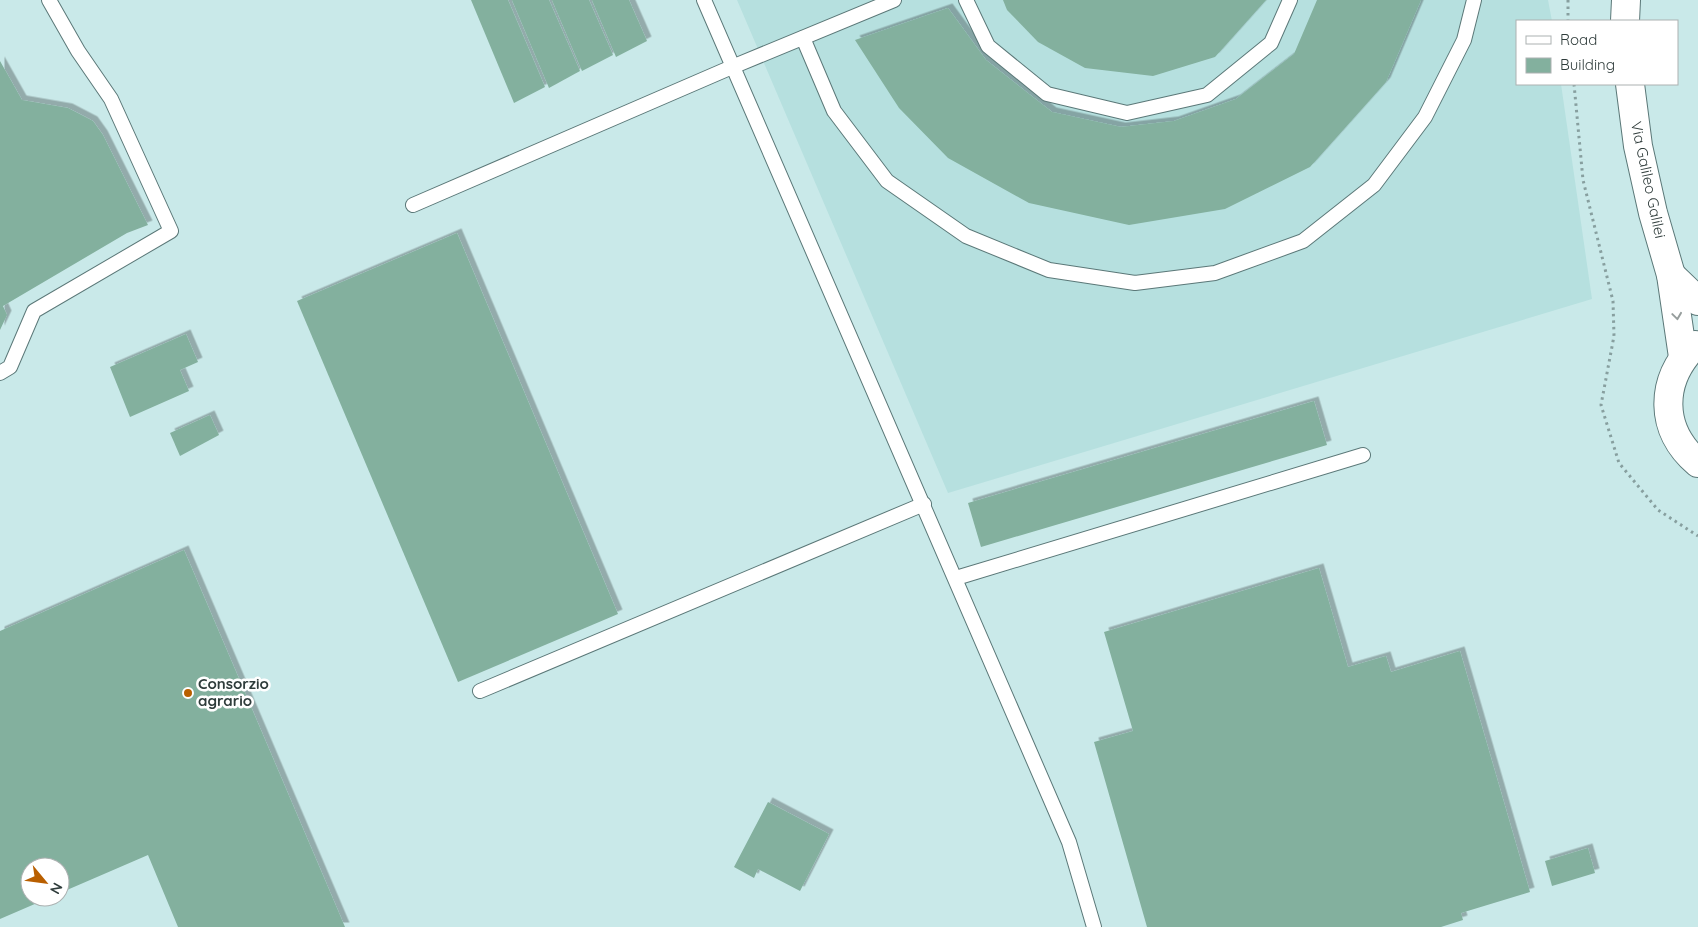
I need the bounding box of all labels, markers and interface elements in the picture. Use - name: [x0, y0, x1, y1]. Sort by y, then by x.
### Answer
- legend: [1516, 20, 1678, 85]
- text: Road: [1560, 30, 1597, 49]
- text: Building: [1560, 55, 1615, 74]
- street label: Via Galileo Galilei: [1627, 120, 1670, 240]
- one-way arrow: [1671, 312, 1681, 321]
- place label: Consorzio agrario: [198, 674, 269, 710]
- marker: Consorzio agrario: [182, 687, 194, 699]
- north arrow: [20, 857, 70, 907]
- text: N: [46, 879, 67, 897]

